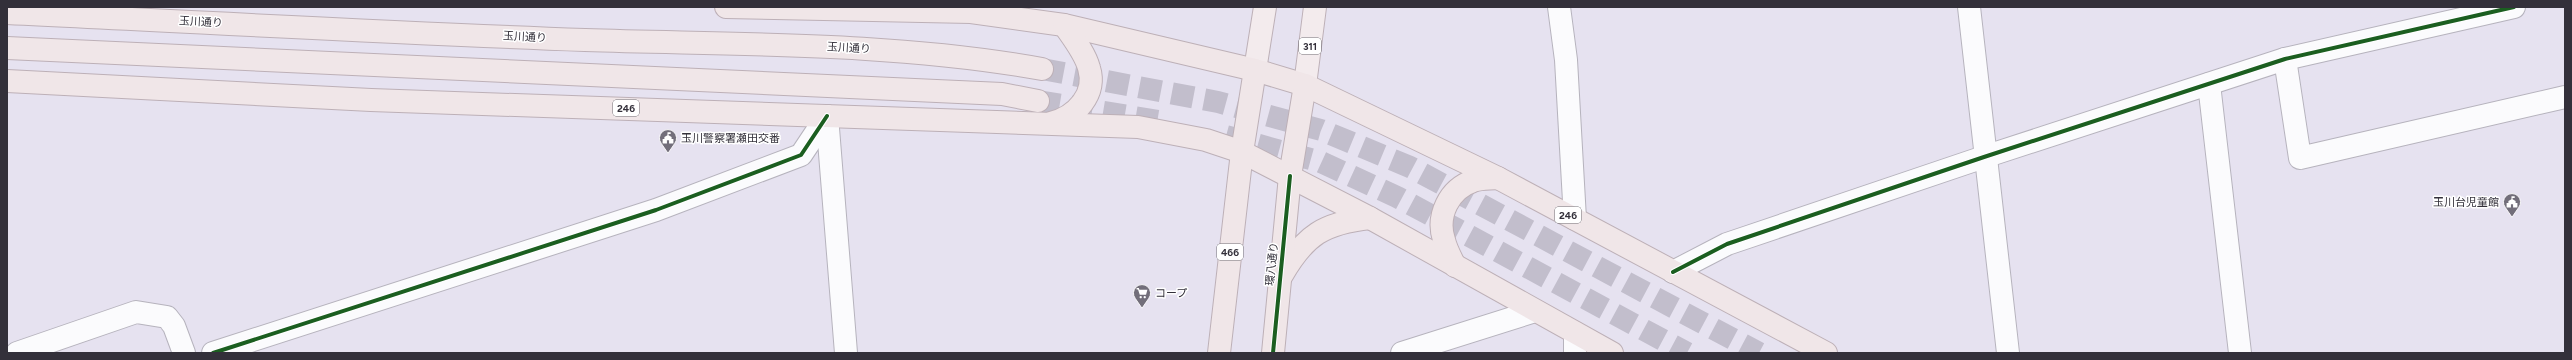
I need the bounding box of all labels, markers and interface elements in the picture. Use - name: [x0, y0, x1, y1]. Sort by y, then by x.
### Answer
- street label: 玉川通り: [179, 14, 223, 30]
- street label: 玉川通り: [503, 29, 547, 45]
- road number: 311: [1299, 38, 1321, 54]
- street label: 玉川通り: [827, 40, 871, 56]
- road number: 246: [613, 100, 639, 116]
- public building icon: 玉川警察署瀬田交番: [658, 128, 678, 153]
- place label: 玉川警察署瀬田交番: [681, 132, 780, 145]
- public building icon: 玉川台児童館: [2502, 192, 2522, 217]
- place label: 玉川台児童館: [2433, 196, 2499, 209]
- road number: 246: [1555, 207, 1581, 223]
- street label: 環八通り: [1263, 241, 1281, 287]
- road number: 466: [1217, 244, 1243, 260]
- supermarket icon: コープ: [1132, 283, 1152, 308]
- place label: コープ: [1155, 287, 1187, 300]

